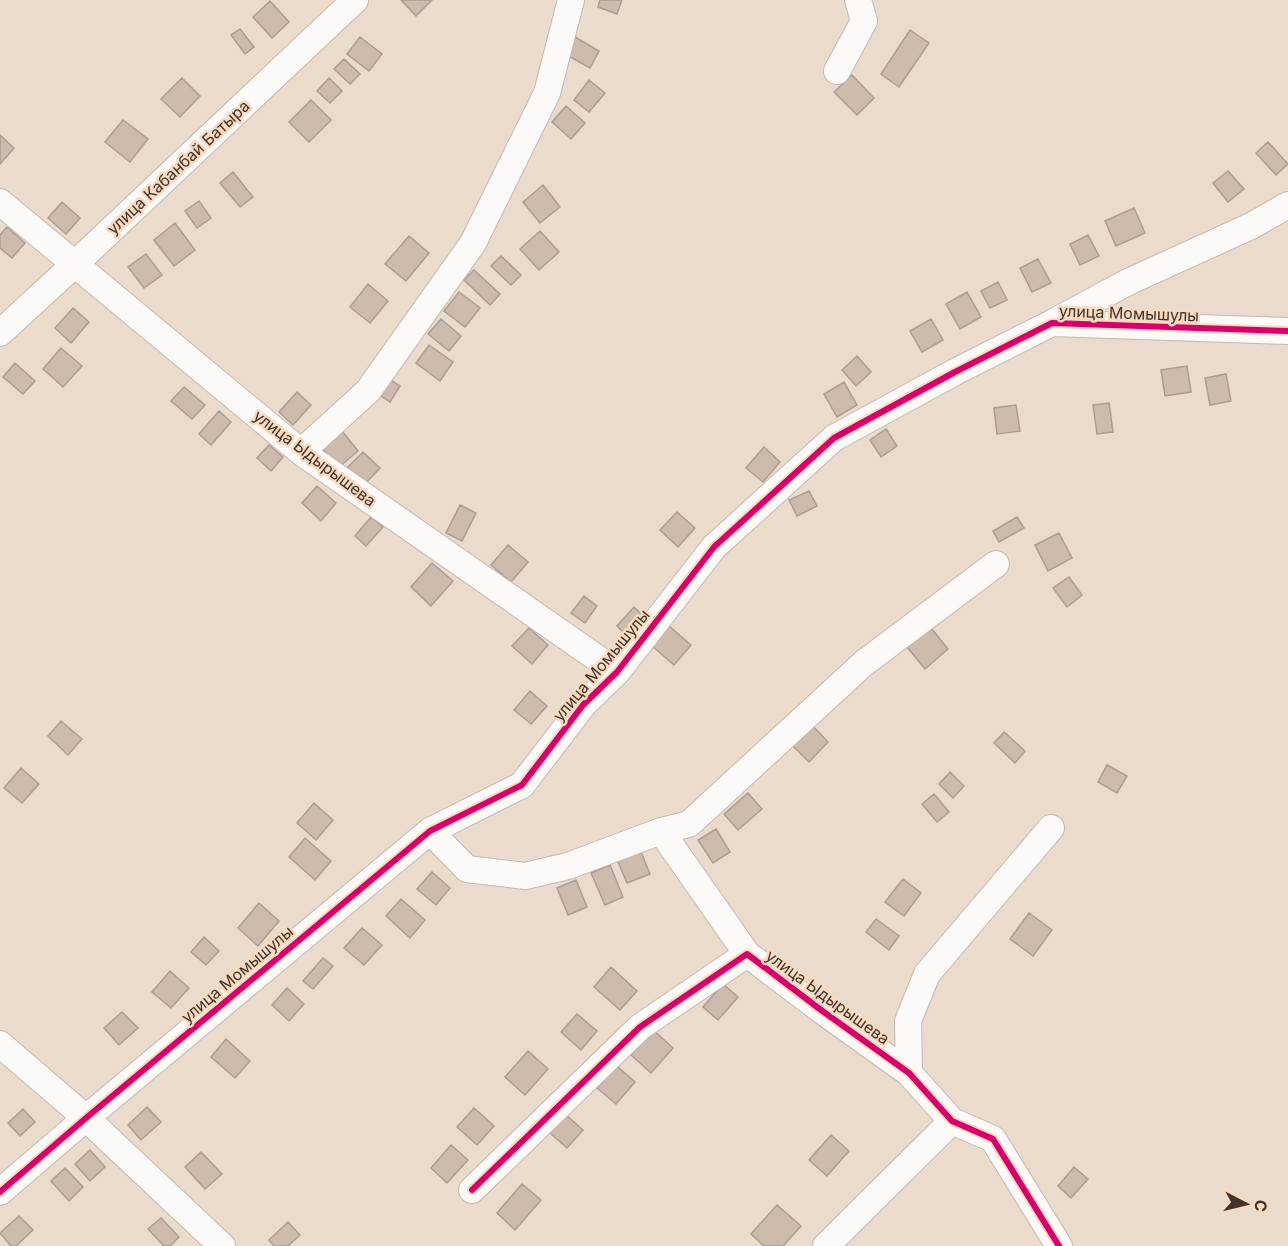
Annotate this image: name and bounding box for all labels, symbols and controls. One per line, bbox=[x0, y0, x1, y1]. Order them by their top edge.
street label: улица Кабанбай Батыра bbox=[103, 96, 253, 238]
street label: улица Момышулы bbox=[1059, 301, 1199, 325]
street label: улица Ыдырышева bbox=[250, 405, 380, 511]
street label: улица Момышулы bbox=[548, 605, 654, 725]
street label: улица Момышулы bbox=[177, 921, 297, 1027]
street label: улица Ыдырышева bbox=[762, 945, 894, 1049]
north arrow bbox=[1216, 1174, 1276, 1234]
text: С bbox=[1250, 1199, 1272, 1213]

